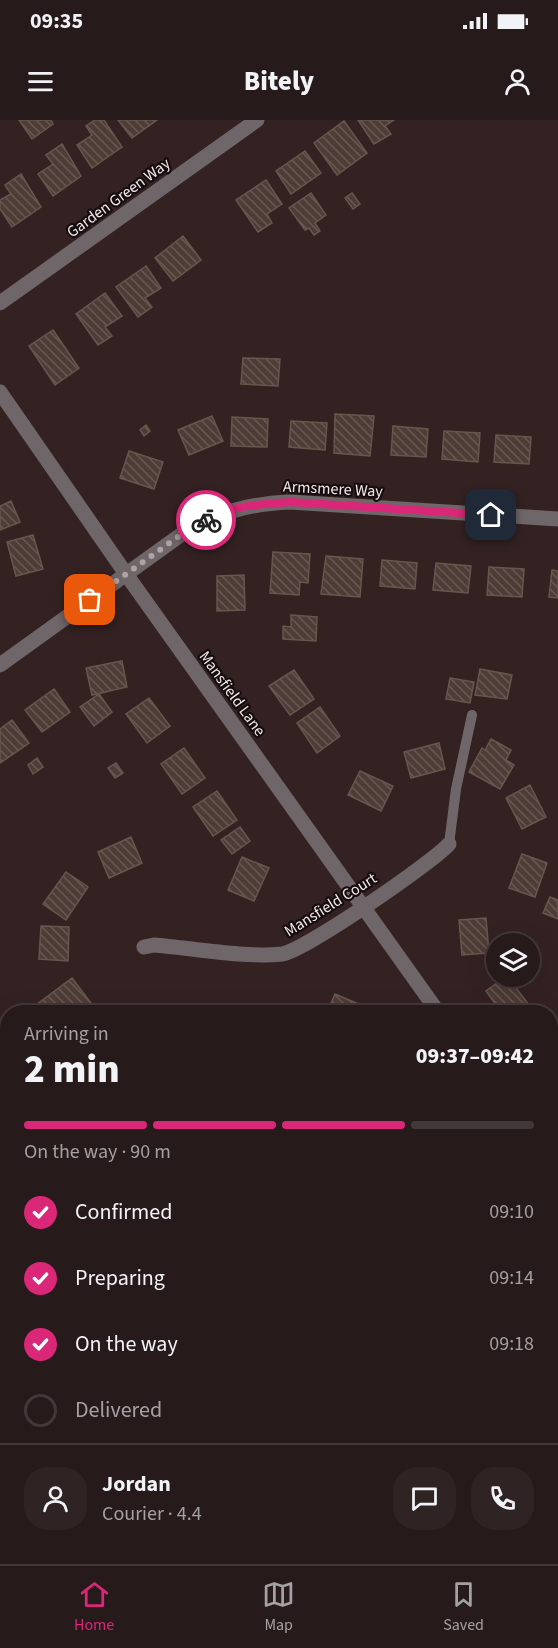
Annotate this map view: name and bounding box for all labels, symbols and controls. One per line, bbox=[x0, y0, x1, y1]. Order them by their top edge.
text: 09:35 bbox=[30, 5, 83, 37]
text: Bitely bbox=[244, 62, 314, 101]
icon: menu bbox=[24, 65, 57, 98]
icon: person bbox=[501, 65, 534, 98]
street label: Garden Green Way bbox=[62, 152, 175, 243]
street label: Armsmere Way bbox=[283, 475, 384, 503]
pin bbox=[465, 489, 516, 540]
courier bbox=[176, 490, 236, 550]
icon: home bbox=[474, 498, 507, 531]
icon: bike bbox=[190, 504, 223, 537]
pin bbox=[64, 574, 115, 625]
icon: bag bbox=[73, 583, 106, 616]
street label: Mansfield Lane bbox=[194, 647, 271, 741]
street label: Mansfield Court bbox=[280, 867, 382, 942]
map controls bbox=[486, 933, 540, 987]
button: layers bbox=[486, 933, 540, 987]
text: Arriving in bbox=[24, 1020, 109, 1048]
text: 09:37–09:42 bbox=[416, 1040, 534, 1072]
text: 2 min bbox=[24, 1042, 120, 1098]
text: On the way · 90 m bbox=[24, 1138, 171, 1166]
icon: check bbox=[24, 1196, 57, 1229]
text: Confirmed bbox=[75, 1196, 172, 1228]
text: 09:10 bbox=[489, 1198, 534, 1226]
icon: check bbox=[24, 1262, 57, 1295]
text: Preparing bbox=[75, 1262, 165, 1294]
text: 09:14 bbox=[489, 1264, 534, 1292]
icon: check bbox=[24, 1328, 57, 1361]
text: On the way bbox=[75, 1328, 178, 1360]
text: 09:18 bbox=[489, 1330, 534, 1358]
text: Delivered bbox=[75, 1394, 162, 1426]
button: person bbox=[24, 1467, 87, 1530]
button: chat bbox=[393, 1467, 456, 1530]
button: phone bbox=[471, 1467, 534, 1530]
text: Jordan bbox=[102, 1468, 171, 1500]
text: Courier · 4.4 bbox=[102, 1500, 202, 1528]
tab: Home bbox=[74, 1578, 114, 1636]
tab: Map bbox=[262, 1578, 295, 1636]
tab: Saved bbox=[443, 1578, 484, 1636]

